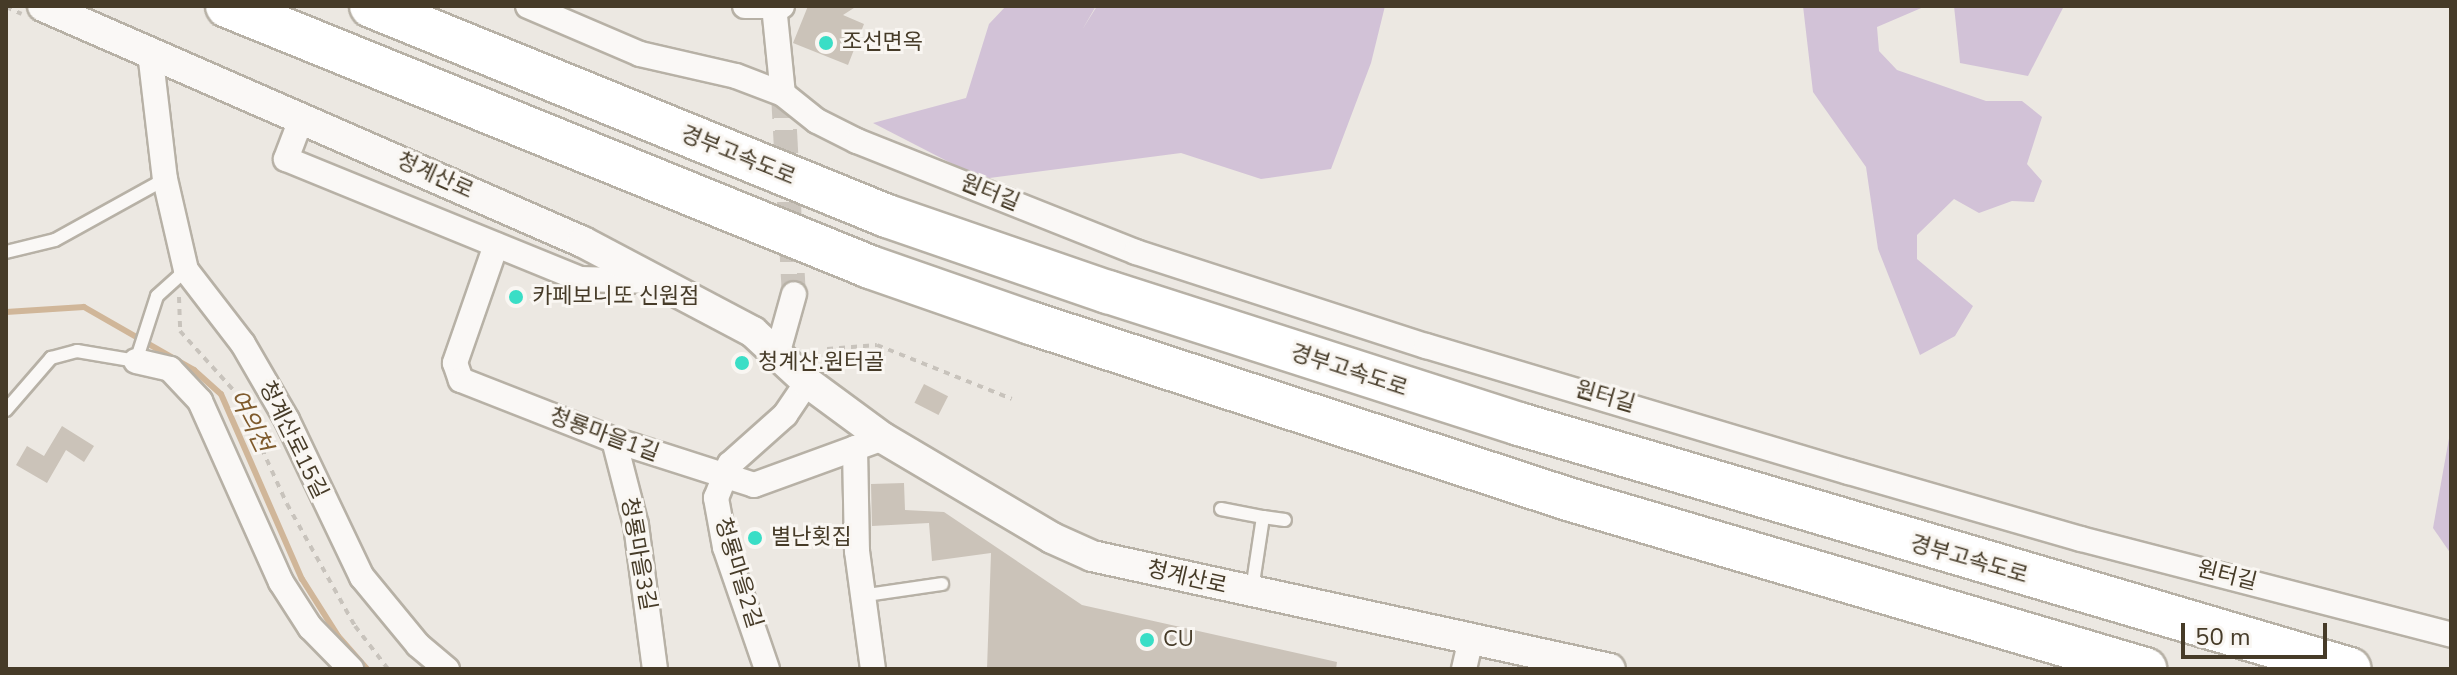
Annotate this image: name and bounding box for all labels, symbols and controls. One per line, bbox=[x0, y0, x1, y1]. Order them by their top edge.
place label: 조선면옥 bbox=[842, 30, 923, 56]
marker: 조선면옥 bbox=[817, 34, 835, 52]
street label: 경부고속도로 bbox=[677, 121, 799, 191]
street label: 청계산로 bbox=[393, 147, 477, 205]
street label: 원터길 bbox=[957, 169, 1023, 217]
place label: 카페보니또 신원점 bbox=[532, 284, 700, 310]
marker: 카페보니또 신원점 bbox=[507, 288, 525, 306]
street label: 경부고속도로 bbox=[1287, 340, 1411, 402]
place label: 청계산.원터골 bbox=[758, 350, 884, 376]
marker: 청계산.원터골 bbox=[733, 354, 751, 372]
street label: 원터길 bbox=[1572, 376, 1638, 418]
street label: 청계산로15길 bbox=[253, 377, 333, 503]
water label: 여의천 bbox=[223, 385, 277, 457]
street label: 청룡마을1길 bbox=[546, 403, 662, 467]
street label: 청룡마을3길 bbox=[615, 495, 661, 613]
street label: 청룡마을2길 bbox=[709, 514, 767, 632]
place label: 별난횟집 bbox=[771, 525, 852, 551]
marker: 별난횟집 bbox=[746, 529, 764, 547]
street label: 경부고속도로 bbox=[1907, 531, 2031, 589]
street label: 청계산로 bbox=[1145, 556, 1229, 600]
street label: 원터길 bbox=[2194, 556, 2260, 596]
scale bar bbox=[2185, 607, 2331, 657]
text: 50 m bbox=[2195, 621, 2251, 653]
place label: CU bbox=[1163, 627, 1194, 653]
marker: CU bbox=[1138, 631, 1156, 649]

